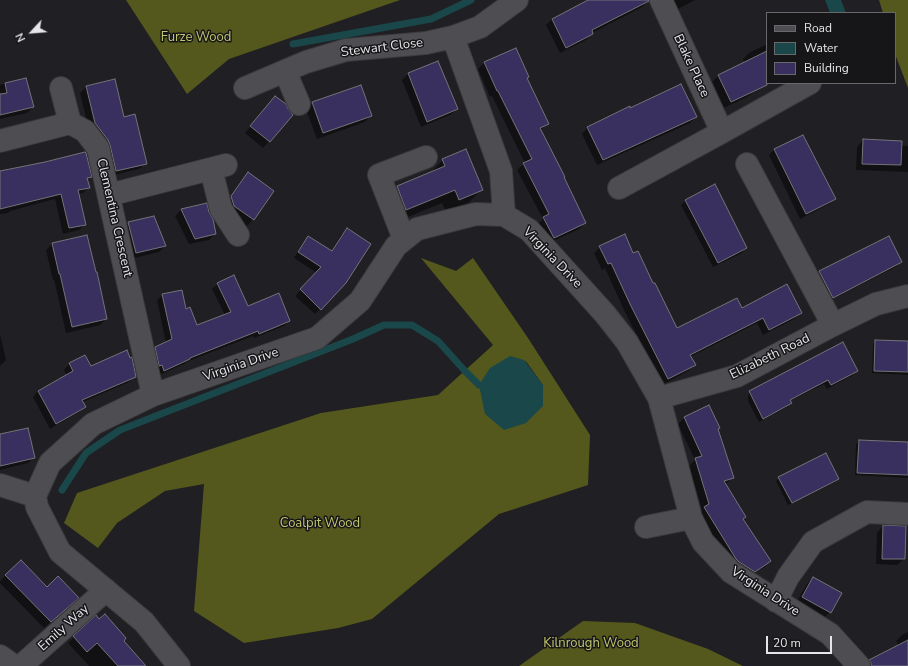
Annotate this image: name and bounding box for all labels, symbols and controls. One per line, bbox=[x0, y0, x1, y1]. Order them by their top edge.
north arrow bbox=[12, 12, 52, 52]
legend bbox=[766, 12, 896, 84]
text: Road bbox=[804, 20, 832, 36]
text: N bbox=[12, 30, 29, 44]
park label: Furze Wood bbox=[161, 30, 231, 46]
street label: Blake Place bbox=[670, 32, 712, 100]
street label: Stewart Close bbox=[340, 35, 424, 61]
text: Water bbox=[804, 40, 838, 56]
text: Building bbox=[804, 60, 849, 76]
street label: Clementina Crescent bbox=[93, 157, 135, 279]
street label: Virginia Drive bbox=[519, 224, 585, 292]
street label: Elizabeth Road bbox=[727, 331, 813, 383]
street label: Virginia Drive bbox=[201, 345, 281, 385]
park label: Coalpit Wood bbox=[280, 516, 360, 532]
street label: Virginia Drive bbox=[728, 564, 802, 620]
street label: Emily Way bbox=[36, 601, 92, 655]
scale bar bbox=[768, 628, 834, 654]
text: 20 m bbox=[773, 635, 801, 651]
park label: Kilnrough Wood bbox=[543, 636, 639, 652]

